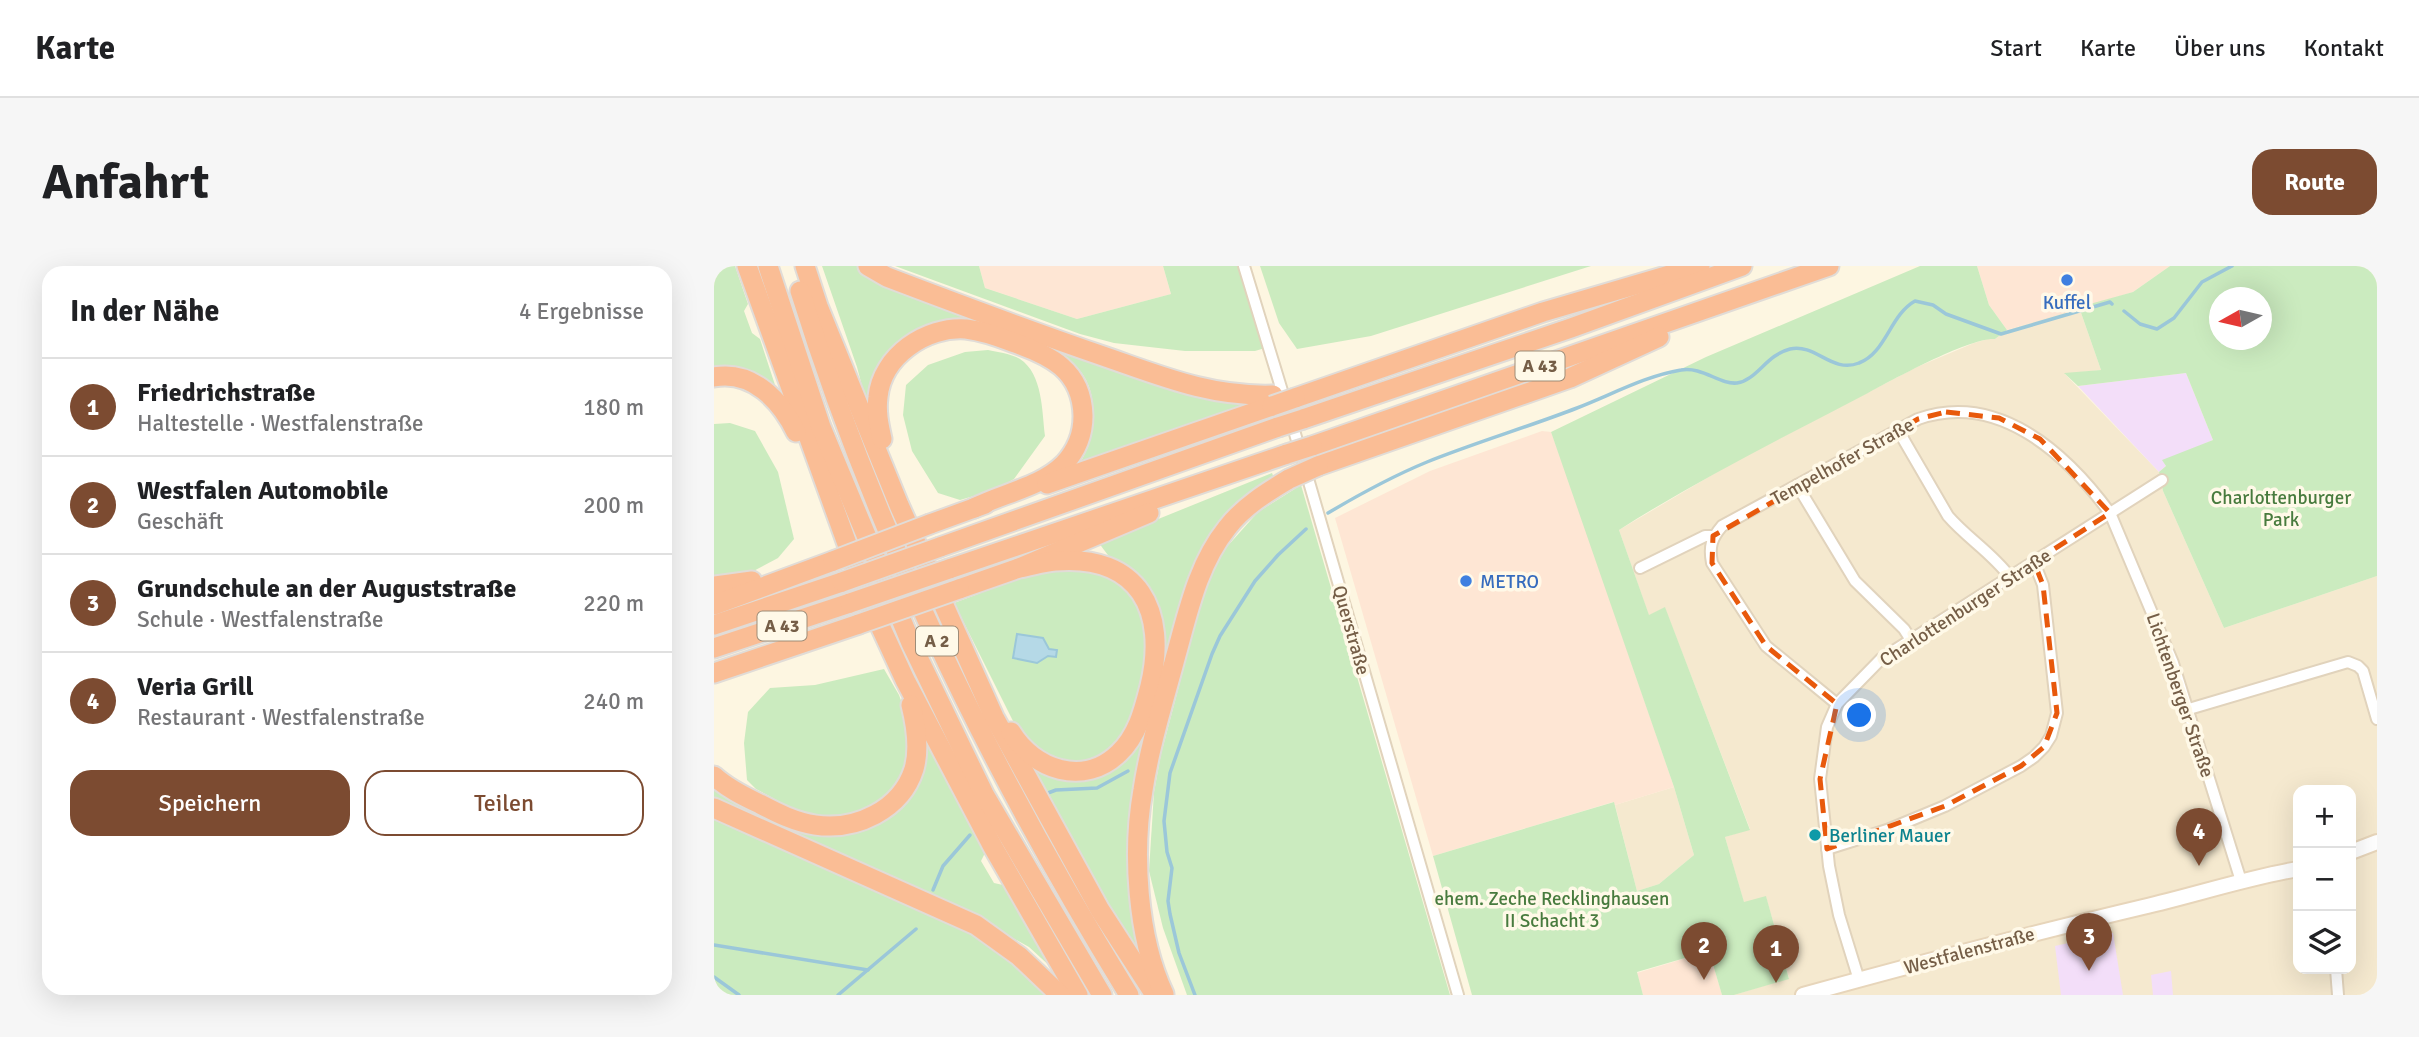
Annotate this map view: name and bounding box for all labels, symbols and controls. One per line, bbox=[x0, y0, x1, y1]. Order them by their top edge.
text: Karte bbox=[35, 28, 115, 69]
text: Start bbox=[1990, 33, 2042, 63]
text: Karte bbox=[2080, 33, 2136, 63]
text: Über uns bbox=[2174, 33, 2266, 63]
text: Kontakt bbox=[2304, 33, 2384, 63]
button: Route bbox=[2252, 149, 2377, 215]
text: Anfahrt bbox=[42, 152, 209, 212]
marker: Kuffel bbox=[2059, 272, 2075, 288]
north arrow bbox=[2209, 287, 2272, 350]
place label: Kuffel bbox=[2043, 291, 2091, 315]
text: In der Nähe bbox=[70, 293, 219, 330]
text: 4 Ergebnisse bbox=[519, 297, 644, 326]
road number: A 43 bbox=[1516, 352, 1564, 380]
text: Friedrichstraße bbox=[137, 377, 315, 409]
text: 1 bbox=[87, 393, 99, 422]
text: 180 m bbox=[583, 393, 644, 422]
text: Haltestelle · Westfalenstraße bbox=[137, 409, 424, 438]
street label: Tempelhofer Straße bbox=[1767, 413, 1918, 511]
text: Westfalen Automobile bbox=[137, 475, 389, 507]
park label: Charlottenburger Park bbox=[2211, 486, 2351, 532]
text: 2 bbox=[87, 491, 99, 520]
text: 200 m bbox=[583, 491, 644, 520]
text: Geschäft bbox=[137, 507, 223, 536]
street label: Charlottenburger Straße bbox=[1875, 543, 2056, 672]
place label: METRO bbox=[1480, 570, 1539, 594]
text: Grundschule an der Auguststraße bbox=[137, 573, 516, 605]
marker: METRO bbox=[1458, 573, 1474, 589]
street label: Querstraße bbox=[1327, 583, 1375, 678]
text: 3 bbox=[87, 589, 99, 618]
text: 220 m bbox=[583, 589, 644, 618]
text: Schule · Westfalenstraße bbox=[137, 605, 384, 634]
street label: Lichtenberger Straße bbox=[2141, 610, 2219, 781]
road number: A 43 bbox=[757, 612, 806, 640]
road number: A 2 bbox=[916, 626, 958, 656]
text: Veria Grill bbox=[137, 671, 254, 703]
text: 4 bbox=[87, 687, 99, 716]
text: 240 m bbox=[583, 687, 644, 716]
your location bbox=[1842, 698, 1876, 732]
text: Restaurant · Westfalenstraße bbox=[137, 703, 425, 732]
button: Speichern bbox=[70, 770, 350, 836]
button: Teilen bbox=[364, 770, 644, 836]
map controls bbox=[2293, 785, 2356, 974]
button: + bbox=[2293, 785, 2356, 848]
pin: 4 bbox=[2176, 808, 2222, 866]
place label: Berliner Mauer bbox=[1829, 824, 1951, 848]
marker: Berliner Mauer bbox=[1807, 827, 1823, 843]
button: − bbox=[2293, 848, 2356, 911]
park label: ehem. Zeche Recklinghausen II Schacht 3 bbox=[1435, 887, 1669, 933]
button: layers bbox=[2293, 911, 2356, 974]
pin: 3 bbox=[2066, 913, 2112, 971]
pin: 2 bbox=[1681, 922, 1727, 980]
street label: Westfalenstraße bbox=[1901, 922, 2037, 980]
pin: 1 bbox=[1753, 925, 1799, 983]

